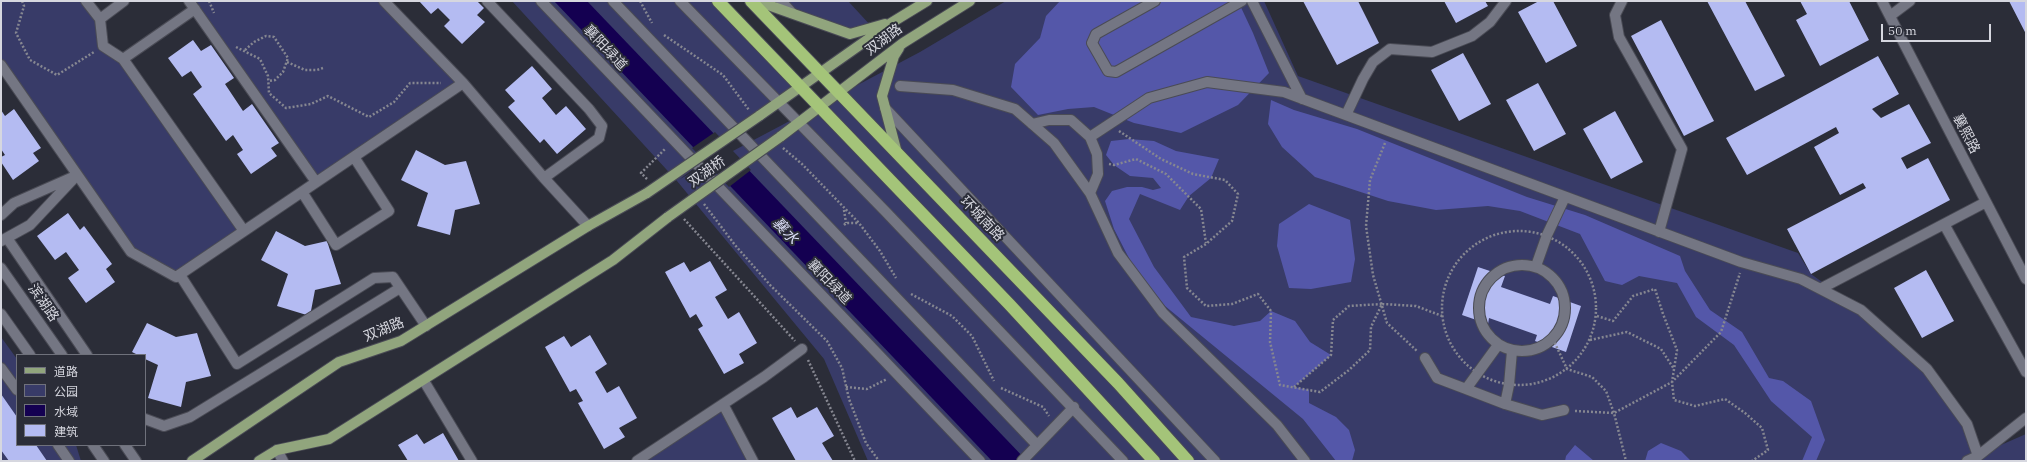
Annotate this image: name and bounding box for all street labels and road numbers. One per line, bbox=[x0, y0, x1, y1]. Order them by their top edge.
street label: 双湖路 bbox=[862, 21, 906, 59]
street label: 襄阳绿道 bbox=[580, 22, 630, 74]
street label: 襄熙路 bbox=[1949, 111, 1983, 157]
street label: 双湖桥 bbox=[685, 153, 729, 191]
street label: 环城南路 bbox=[957, 193, 1007, 245]
street label: 襄阳绿道 bbox=[804, 256, 854, 308]
street label: 滨湖路 bbox=[24, 281, 62, 325]
street label: 双湖路 bbox=[361, 314, 407, 346]

